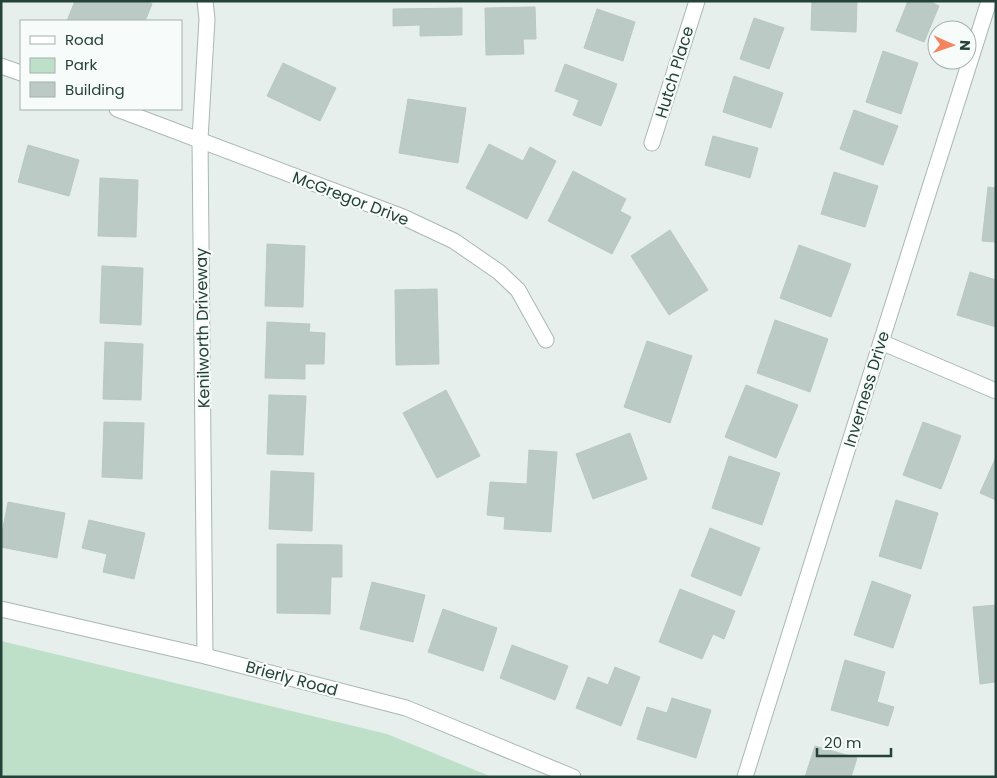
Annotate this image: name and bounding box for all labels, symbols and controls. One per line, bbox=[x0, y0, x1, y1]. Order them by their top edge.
legend bbox=[20, 20, 182, 110]
north arrow bbox=[927, 20, 977, 70]
street label: Hutch Place bbox=[650, 23, 699, 121]
text: Road bbox=[65, 29, 104, 50]
text: N bbox=[955, 40, 975, 51]
text: Park bbox=[65, 54, 97, 75]
text: Building bbox=[65, 79, 125, 100]
street label: McGregor Drive bbox=[289, 166, 413, 231]
street label: Kenilworth Driveway bbox=[190, 248, 215, 408]
street label: Inverness Drive bbox=[838, 328, 895, 450]
street label: Brierly Road bbox=[243, 655, 340, 702]
scale bar bbox=[817, 726, 891, 758]
text: 20 m bbox=[824, 732, 862, 753]

